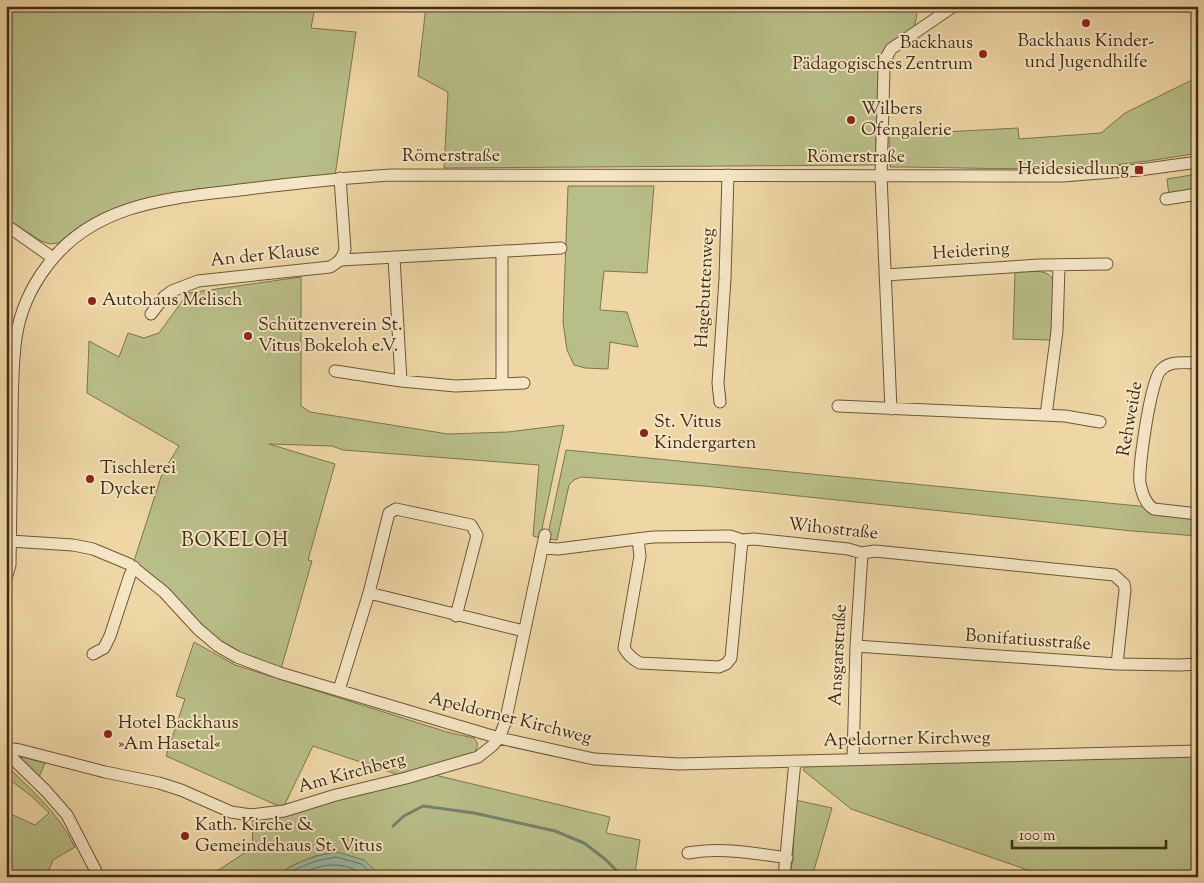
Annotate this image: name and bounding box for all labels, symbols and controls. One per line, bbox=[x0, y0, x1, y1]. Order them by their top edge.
marker: Backhaus Kinder- und Jugendhilfe bbox=[1080, 17, 1092, 29]
place label: Backhaus Kinder- und Jugendhilfe bbox=[1018, 29, 1154, 76]
place label: Backhaus Pädagogisches Zentrum bbox=[792, 31, 973, 78]
marker: Backhaus Pädagogisches Zentrum bbox=[977, 48, 989, 60]
place label: Wilbers Ofengalerie bbox=[861, 97, 952, 144]
marker: Wilbers Ofengalerie bbox=[845, 114, 857, 126]
street label: Römerstraße bbox=[402, 144, 500, 170]
street label: Römerstraße bbox=[807, 145, 905, 171]
place label: Heidesiedlung bbox=[1018, 157, 1129, 183]
marker: Heidesiedlung bbox=[1133, 164, 1145, 176]
street label: Hagebuttenweg bbox=[690, 227, 722, 349]
street label: Heidering bbox=[932, 236, 1011, 268]
street label: An der Klause bbox=[209, 237, 321, 275]
place label: Autohaus Melisch bbox=[102, 288, 243, 314]
marker: Autohaus Melisch bbox=[86, 295, 98, 307]
place label: Schützenverein St. Vitus Bokeloh e.V. bbox=[258, 313, 402, 360]
marker: Schützenverein St. Vitus Bokeloh e.V. bbox=[242, 330, 254, 342]
street label: Rehweide bbox=[1112, 379, 1150, 459]
place label: St. Vitus Kindergarten bbox=[654, 410, 757, 457]
marker: St. Vitus Kindergarten bbox=[638, 427, 650, 439]
place label: Tischlerei Dycker bbox=[100, 456, 176, 503]
marker: Tischlerei Dycker bbox=[84, 473, 96, 485]
street label: Wihostraße bbox=[787, 512, 879, 548]
district label: BOKELOH bbox=[181, 527, 289, 556]
street label: Ansgarstraße bbox=[823, 603, 855, 707]
street label: Bonifatiusstraße bbox=[964, 624, 1092, 658]
street label: Apeldorner Kirchweg bbox=[426, 686, 594, 752]
place label: Hotel Backhaus »Am Hasetal« bbox=[118, 711, 239, 758]
street label: Apeldorner Kirchweg bbox=[823, 726, 991, 754]
marker: Hotel Backhaus »Am Hasetal« bbox=[102, 728, 114, 740]
street label: Am Kirchberg bbox=[295, 747, 409, 801]
place label: Kath. Kirche & Gemeindehaus St. Vitus bbox=[195, 813, 382, 860]
scale bar bbox=[1012, 818, 1165, 850]
text: 100 m bbox=[1019, 826, 1056, 847]
marker: Kath. Kirche & Gemeindehaus St. Vitus bbox=[179, 830, 191, 842]

